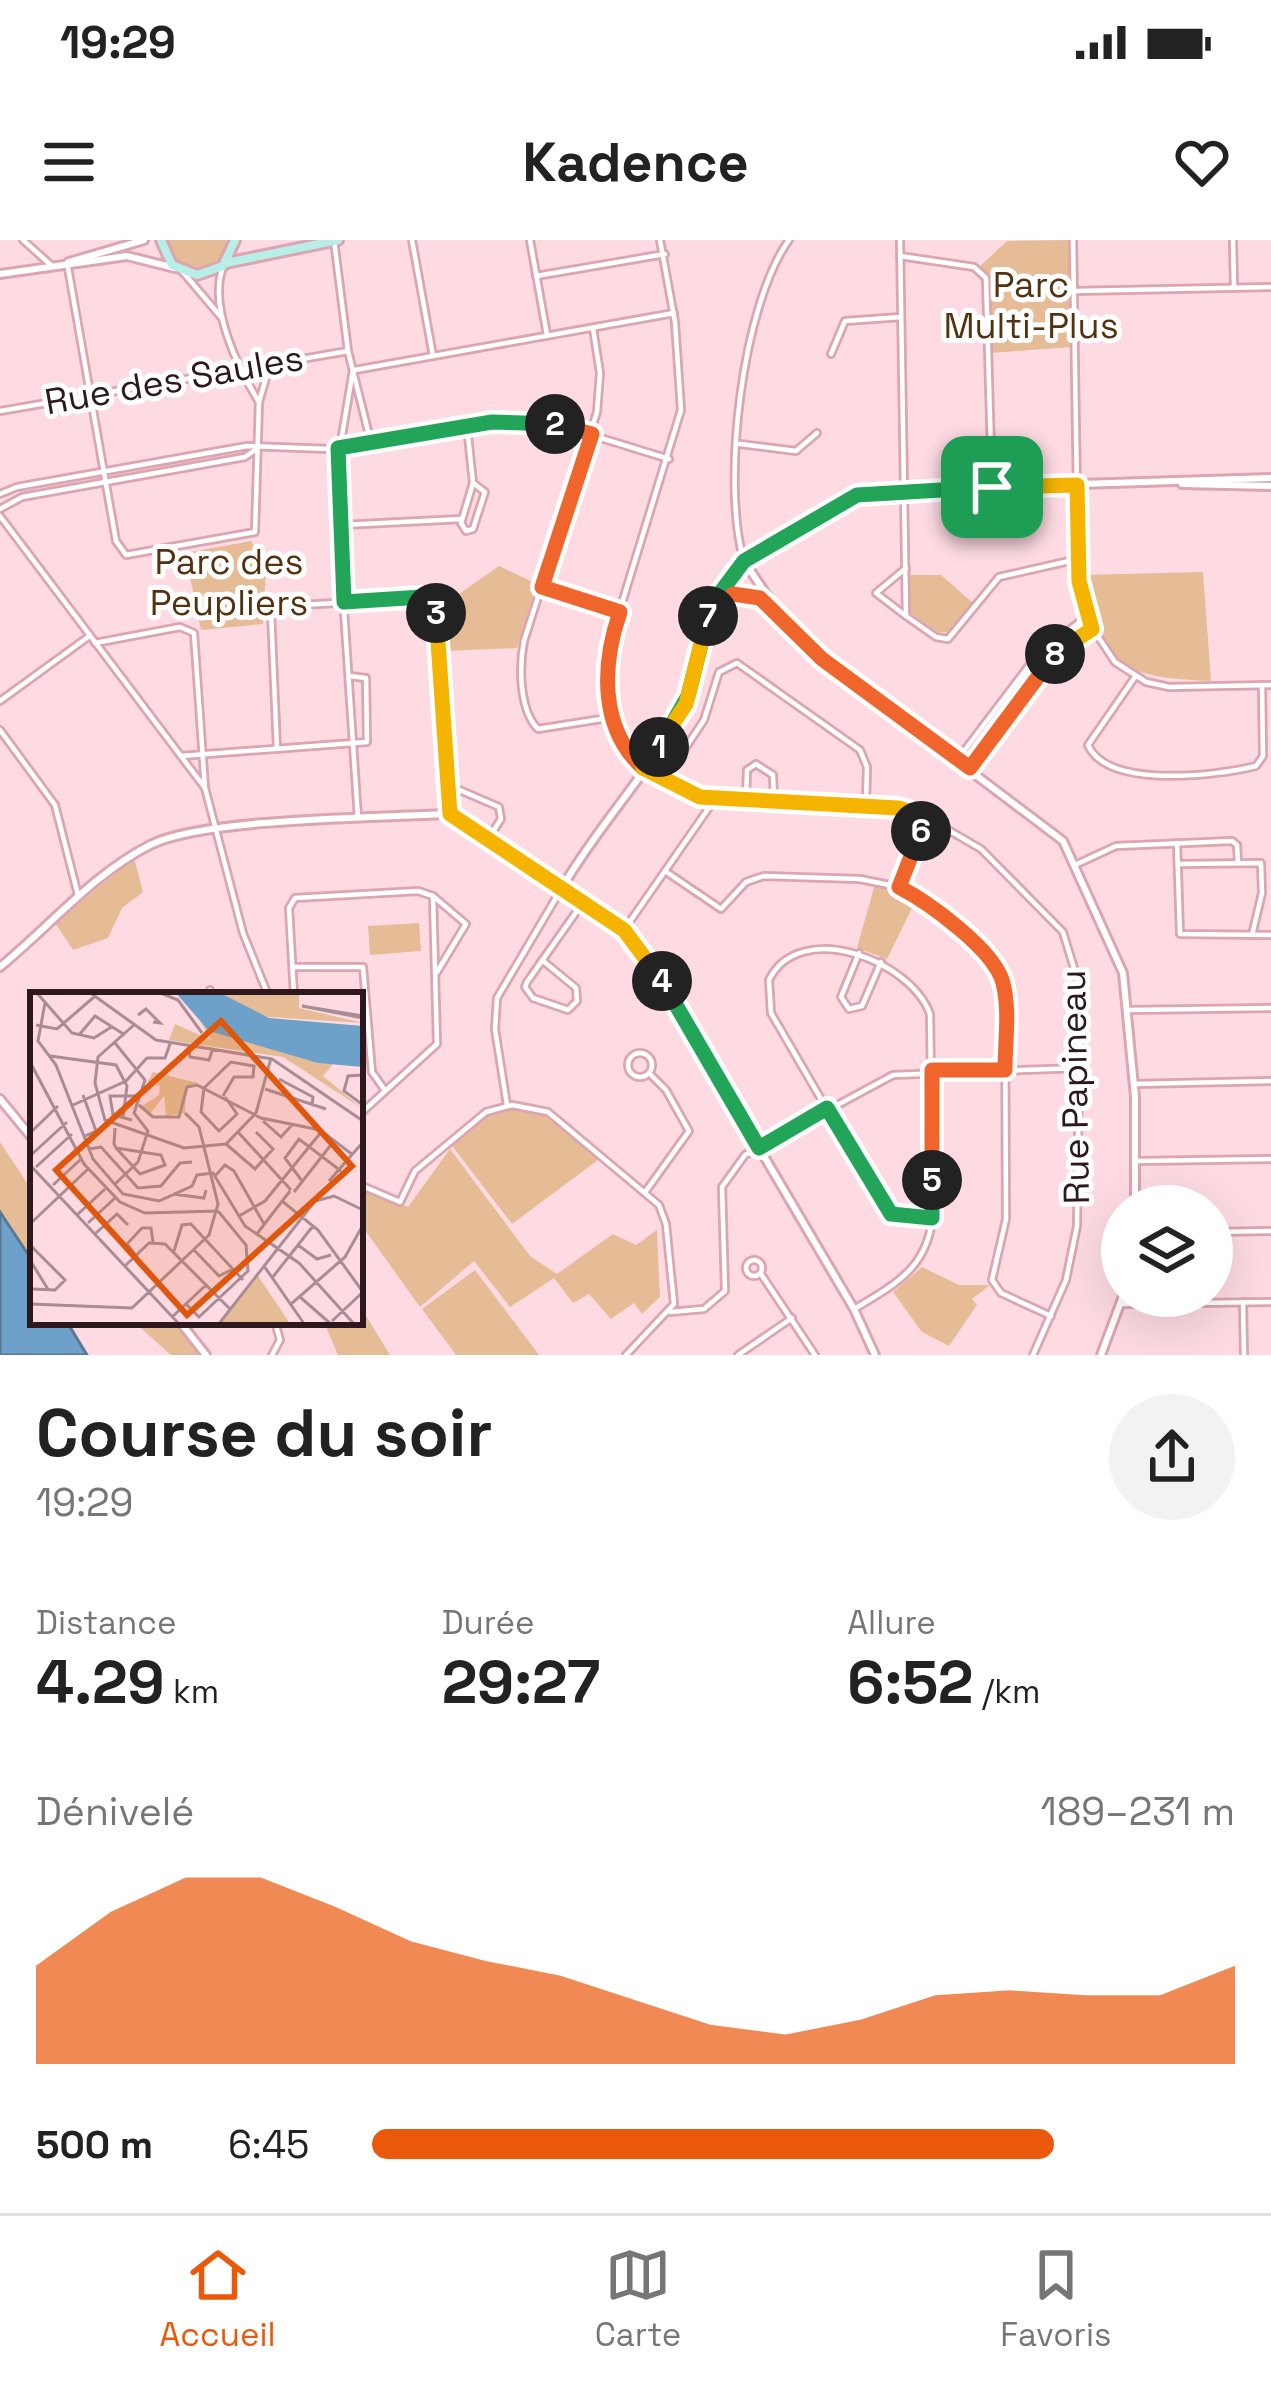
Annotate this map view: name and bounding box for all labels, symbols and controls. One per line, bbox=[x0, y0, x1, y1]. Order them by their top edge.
text: 19:29 bbox=[60, 14, 176, 71]
text: Kadence bbox=[522, 128, 749, 197]
icon: menu bbox=[36, 129, 102, 195]
icon: heart bbox=[1169, 129, 1235, 195]
park label: Parc Multi-Plus bbox=[943, 262, 1119, 349]
street label: Rue des Saules bbox=[41, 335, 307, 425]
pin: 2 bbox=[525, 394, 585, 454]
text: 2 bbox=[545, 403, 565, 445]
pin bbox=[941, 436, 1043, 538]
icon: arrive bbox=[959, 454, 1025, 520]
park label: Parc des Peupliers bbox=[150, 539, 308, 626]
pin: 3 bbox=[406, 583, 466, 643]
pin: 7 bbox=[678, 586, 738, 646]
text: 3 bbox=[426, 592, 446, 634]
text: 7 bbox=[699, 595, 717, 637]
pin: 8 bbox=[1025, 624, 1085, 684]
text: 8 bbox=[1045, 633, 1065, 675]
pin: 1 bbox=[629, 717, 689, 777]
text: 1 bbox=[652, 726, 666, 768]
pin: 6 bbox=[891, 801, 951, 861]
text: 6 bbox=[911, 810, 931, 852]
pin: 4 bbox=[632, 951, 692, 1011]
text: 4 bbox=[652, 960, 673, 1002]
street label: Rue Papineau bbox=[1050, 969, 1100, 1205]
inset map bbox=[30, 992, 363, 1325]
pin: 5 bbox=[902, 1150, 962, 1210]
text: 5 bbox=[922, 1159, 942, 1201]
map controls bbox=[1101, 1185, 1233, 1317]
button: layers bbox=[1101, 1185, 1233, 1317]
text: Course du soir bbox=[36, 1391, 493, 1475]
button: share bbox=[1109, 1394, 1235, 1520]
text: 19:29 bbox=[36, 1478, 133, 1527]
text: Distance bbox=[36, 1602, 177, 1644]
text: Durée bbox=[442, 1602, 535, 1644]
text: Allure bbox=[847, 1602, 936, 1644]
text: 4.29 bbox=[36, 1644, 165, 1721]
text: 29:27 bbox=[442, 1644, 600, 1721]
text: 6:52 bbox=[847, 1644, 973, 1721]
text: km bbox=[165, 1671, 219, 1713]
text: /km bbox=[973, 1671, 1040, 1713]
text: Dénivelé bbox=[36, 1787, 194, 1836]
text: 189–231 m bbox=[1041, 1787, 1235, 1836]
text: 500 m bbox=[36, 2120, 153, 2169]
text: 6:45 bbox=[228, 2120, 309, 2169]
tab: Accueil bbox=[159, 2242, 276, 2356]
tab: Carte bbox=[595, 2242, 681, 2356]
tab: Favoris bbox=[1000, 2242, 1111, 2356]

